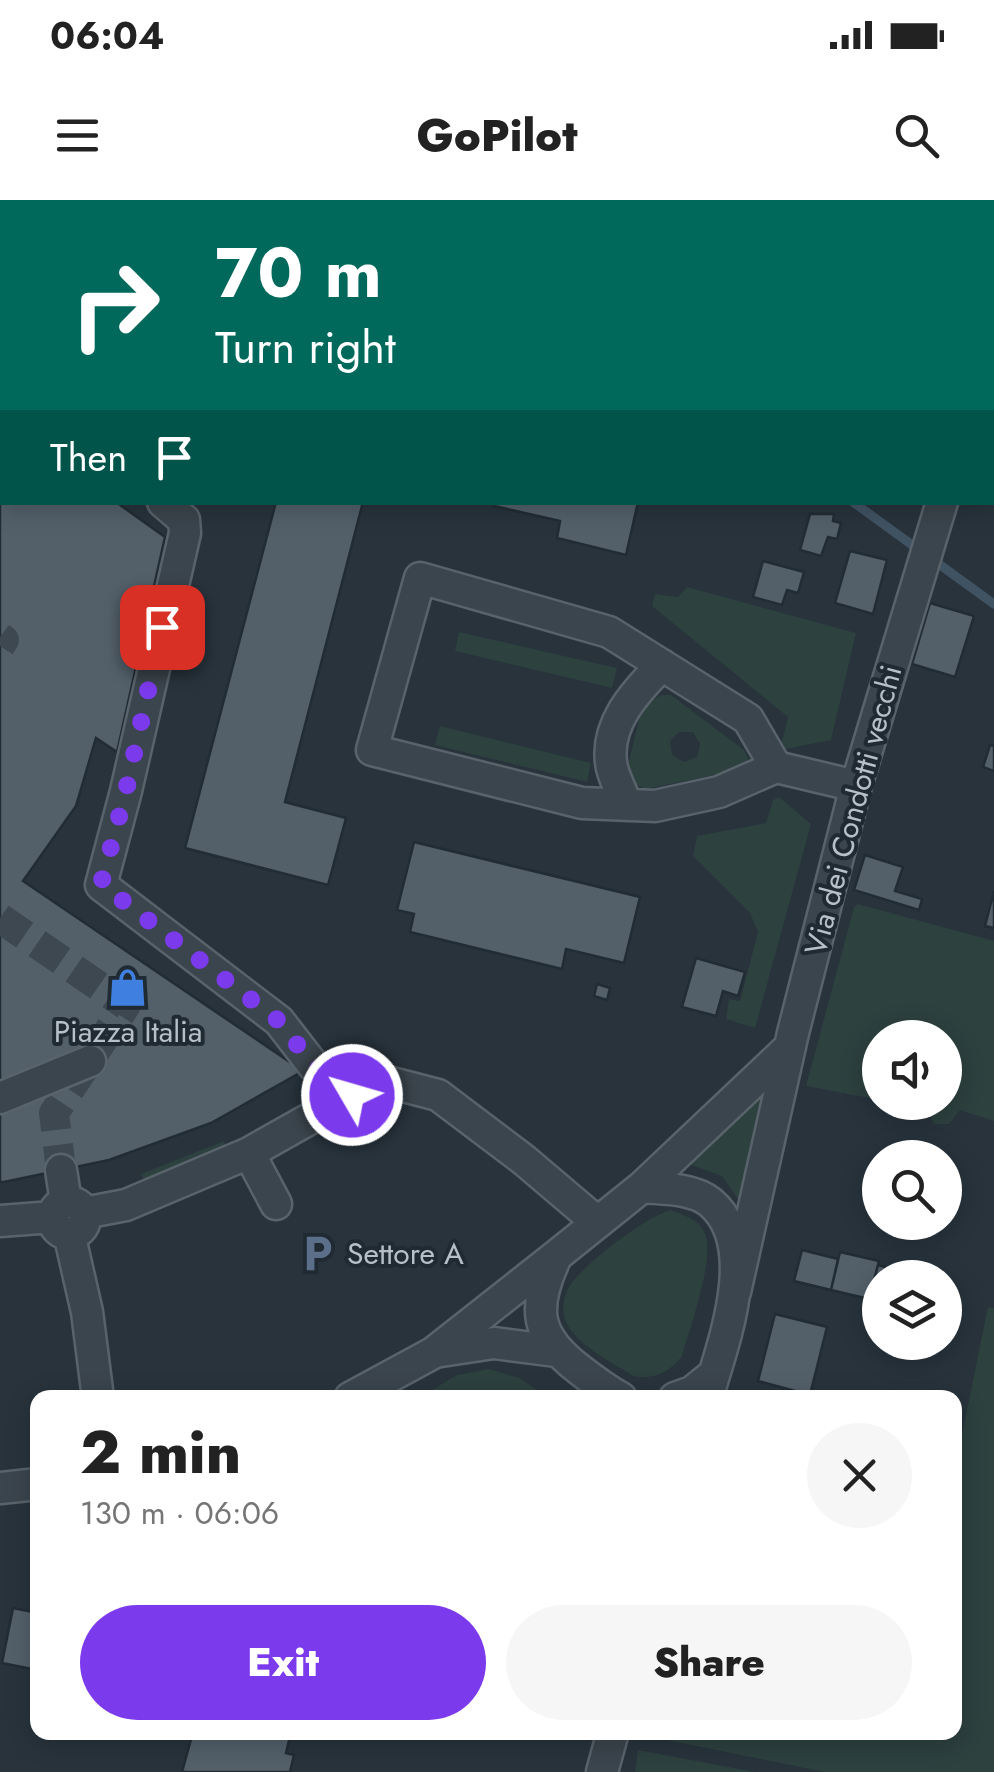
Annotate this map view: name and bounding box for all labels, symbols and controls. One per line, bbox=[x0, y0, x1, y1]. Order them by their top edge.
text: 06:04 bbox=[50, 8, 165, 63]
text: GoPilot bbox=[416, 103, 578, 168]
icon: menu bbox=[50, 108, 105, 163]
icon: search bbox=[889, 108, 944, 163]
text: 70 m bbox=[215, 222, 382, 323]
icon: right bbox=[50, 240, 180, 370]
text: Turn right bbox=[215, 315, 396, 380]
text: Then bbox=[50, 430, 127, 485]
icon: arrive bbox=[147, 430, 202, 485]
pin bbox=[120, 585, 205, 670]
icon: arrive bbox=[135, 600, 190, 655]
street label: Via dei Condotti vecchi bbox=[794, 660, 912, 960]
shop icon: Piazza Italia bbox=[107, 966, 149, 1008]
place label: Piazza Italia bbox=[54, 1010, 202, 1053]
map controls bbox=[862, 1020, 962, 1360]
button: sound bbox=[862, 1020, 962, 1120]
position arrow bbox=[300, 1043, 404, 1147]
button: search bbox=[862, 1140, 962, 1240]
parking icon: Settore A bbox=[296, 1232, 338, 1274]
place label: Settore A bbox=[347, 1232, 464, 1275]
button: layers bbox=[862, 1260, 962, 1360]
text: 2 min bbox=[80, 1409, 241, 1496]
button: close bbox=[807, 1423, 912, 1528]
text: 130 m · 06:06 bbox=[80, 1490, 279, 1536]
button: Exit bbox=[80, 1605, 486, 1720]
button: Share bbox=[506, 1605, 912, 1720]

